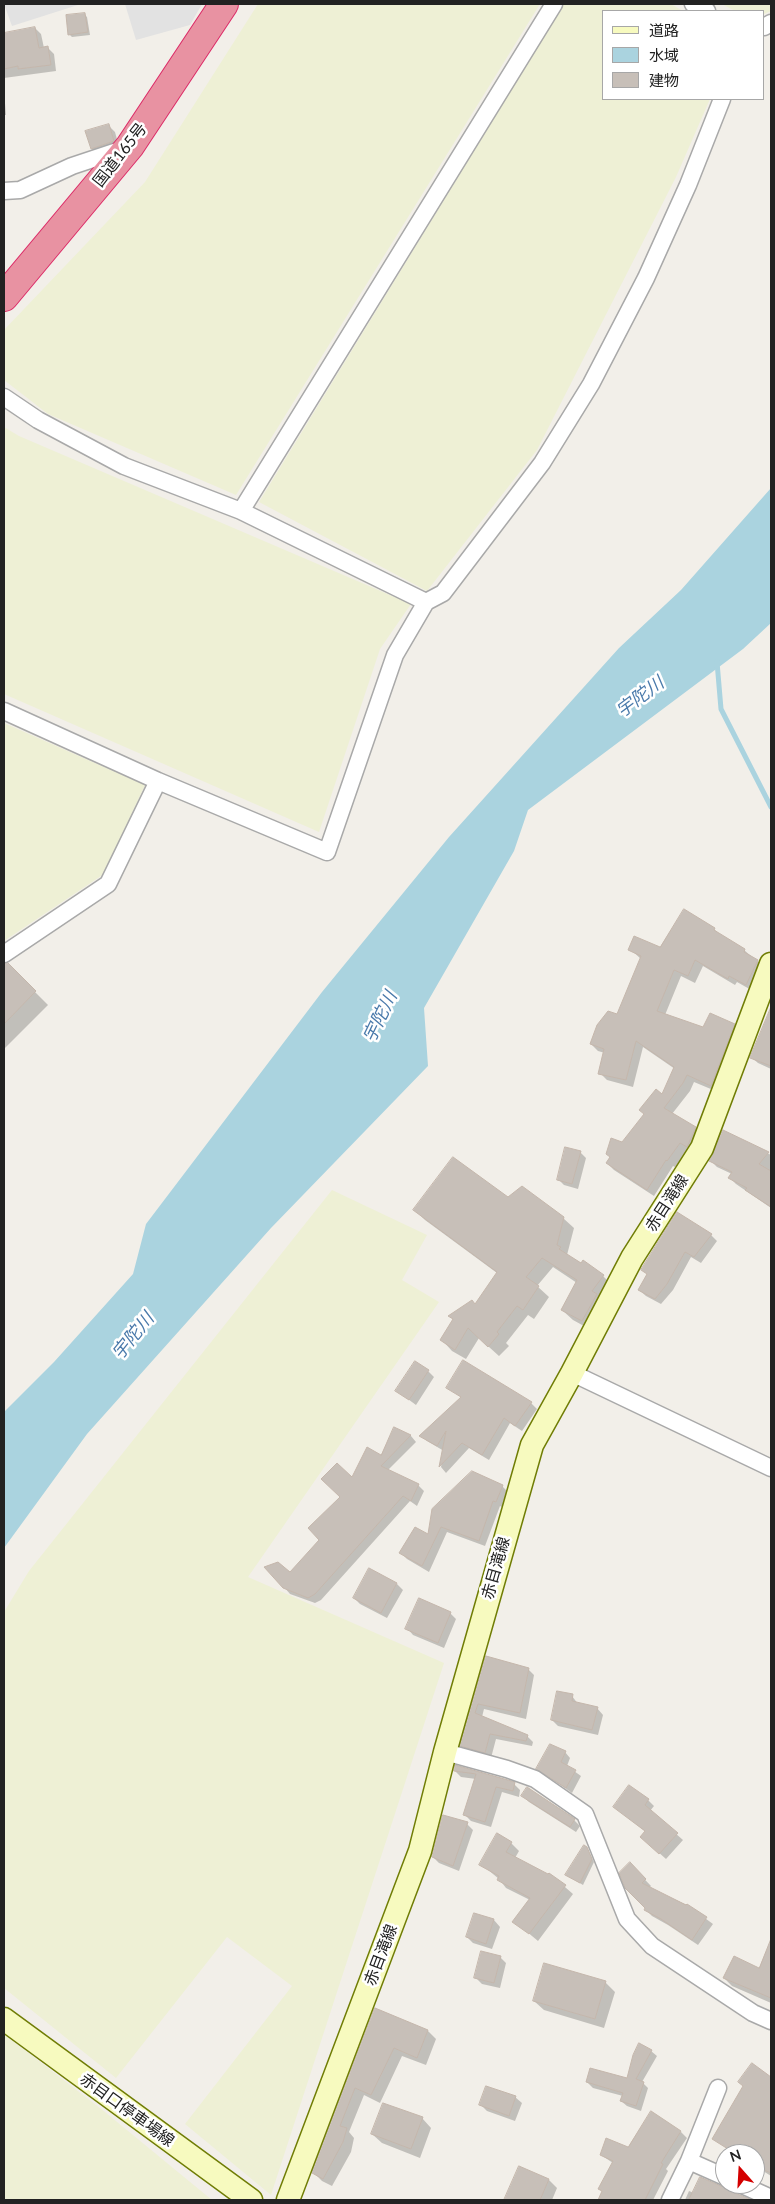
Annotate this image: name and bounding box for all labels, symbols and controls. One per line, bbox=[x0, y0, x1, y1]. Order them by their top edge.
legend bbox=[602, 10, 765, 100]
text: 道路 bbox=[649, 21, 679, 39]
text: 水域 bbox=[649, 46, 679, 64]
text: 建物 bbox=[649, 71, 679, 89]
street label: 国道165号 bbox=[89, 119, 151, 191]
water label: 宇陀川 bbox=[612, 672, 668, 722]
water label: 宇陀川 bbox=[358, 988, 402, 1046]
street label: 赤目滝線 bbox=[642, 1171, 692, 1235]
water label: 宇陀川 bbox=[108, 1308, 158, 1364]
street label: 赤目滝線 bbox=[478, 1535, 514, 1601]
street label: 赤目滝線 bbox=[361, 1922, 401, 1988]
street label: 赤目口停車場線 bbox=[76, 2069, 178, 2151]
north arrow bbox=[715, 2144, 765, 2194]
text: N bbox=[727, 2145, 743, 2165]

